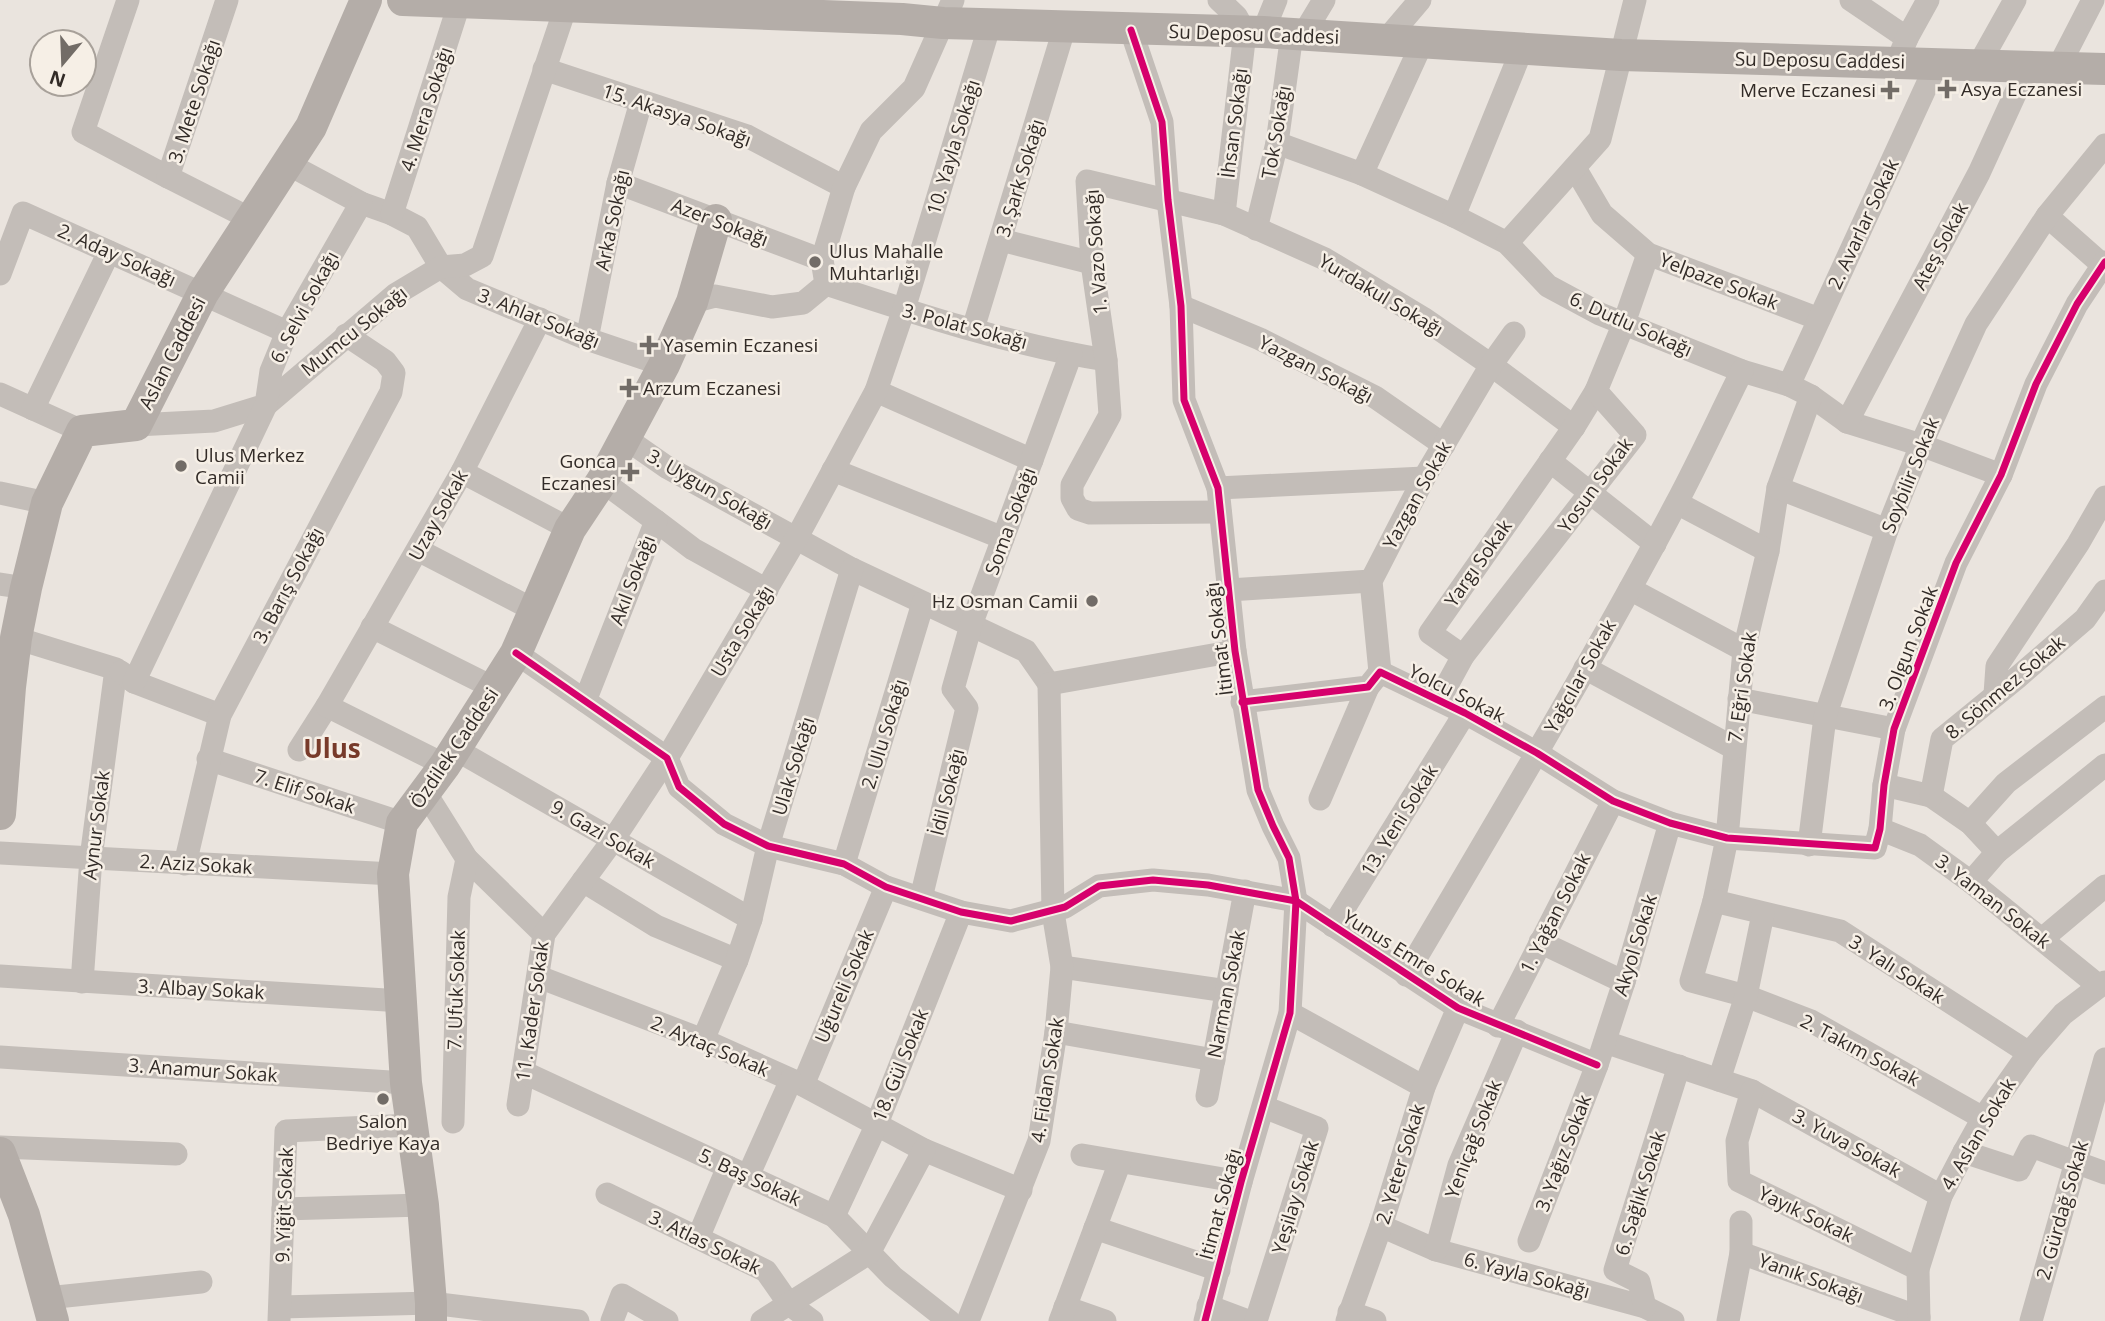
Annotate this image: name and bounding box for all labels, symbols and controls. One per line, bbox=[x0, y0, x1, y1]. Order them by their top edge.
street label: Su Deposu Caddesi bbox=[1168, 18, 1340, 50]
north arrow bbox=[28, 28, 98, 98]
street label: 3. Mete Sokağı bbox=[162, 36, 226, 166]
street label: 4. Mera Sokağı bbox=[394, 43, 458, 175]
street label: Su Deposu Caddesi bbox=[1735, 46, 1905, 74]
text: N bbox=[46, 64, 69, 94]
street label: İhsan Sokağı bbox=[1214, 66, 1254, 180]
street label: 10. Yayla Sokağı bbox=[920, 76, 986, 218]
place label: Asya Eczanesi bbox=[1961, 76, 2082, 102]
street label: 15. Akasya Sokağı bbox=[599, 77, 755, 153]
place label: Merve Eczanesi bbox=[1740, 77, 1876, 103]
marker: Asya Eczanesi bbox=[1939, 81, 1955, 97]
marker: Merve Eczanesi bbox=[1882, 82, 1898, 98]
street label: Tok Sokağı bbox=[1255, 83, 1297, 181]
street label: 3. Şark Sokağı bbox=[990, 116, 1050, 240]
street label: 2. Avarlar Sokak bbox=[1821, 155, 1905, 293]
street label: Arka Sokağı bbox=[589, 167, 635, 273]
street label: 1. Vazo Sokağı bbox=[1079, 189, 1113, 315]
street label: Azer Sokağı bbox=[668, 192, 772, 252]
street label: Ateş Sokak bbox=[1906, 198, 1974, 294]
street label: 2. Aday Sokağı bbox=[54, 217, 180, 293]
place label: Ulus Mahalle Muhtarlığı bbox=[829, 238, 943, 286]
street label: 6. Selvi Sokağı bbox=[264, 246, 344, 368]
street label: Yelpaze Sokak bbox=[1656, 246, 1782, 316]
street label: Yurdakul Sokağı bbox=[1314, 248, 1448, 342]
marker: Ulus Mahalle Muhtarlığı bbox=[807, 254, 823, 270]
street label: Mumcu Sokağı bbox=[295, 280, 413, 382]
street label: 3. Ahlat Sokağı bbox=[474, 282, 604, 354]
street label: 6. Dutlu Sokağı bbox=[1565, 285, 1697, 363]
street label: Aslan Caddesi bbox=[132, 292, 212, 414]
street label: 3. Polat Sokağı bbox=[900, 297, 1030, 355]
street label: Yazgan Sokağı bbox=[1254, 329, 1378, 409]
place label: Yasemin Eczanesi bbox=[663, 332, 818, 358]
marker: Yasemin Eczanesi bbox=[641, 337, 657, 353]
place label: Arzum Eczanesi bbox=[643, 375, 781, 401]
marker: Arzum Eczanesi bbox=[621, 380, 637, 396]
street label: Soybilir Sokak bbox=[1875, 413, 1945, 537]
street label: Yosun Sokak bbox=[1552, 432, 1638, 538]
street label: Yazgan Sokak bbox=[1377, 436, 1457, 554]
place label: Ulus Merkez Camii bbox=[195, 442, 304, 490]
street label: 3. Uygun Sokağı bbox=[643, 443, 777, 535]
place label: Gonca Eczanesi bbox=[541, 448, 616, 496]
marker: Ulus Merkez Camii bbox=[173, 458, 189, 474]
marker: Gonca Eczanesi bbox=[622, 464, 638, 480]
street label: Soma Sokağı bbox=[979, 464, 1041, 578]
street label: Uzay Sokak bbox=[402, 465, 474, 565]
street label: Yargı Sokak bbox=[1438, 514, 1518, 612]
street label: 3. Barış Sokağı bbox=[247, 523, 329, 647]
street label: Akıl Sokağı bbox=[603, 531, 661, 629]
street label: Usta Sokağı bbox=[704, 580, 780, 682]
street label: İtimat Sokağı bbox=[1199, 581, 1239, 697]
street label: 3. Olgun Sokak bbox=[1872, 582, 1944, 714]
place label: Hz Osman Camii bbox=[932, 588, 1078, 614]
marker: Hz Osman Camii bbox=[1084, 593, 1100, 609]
street label: Yağcılar Sokak bbox=[1538, 615, 1622, 737]
street label: 8. Sönmez Sokak bbox=[1940, 629, 2070, 745]
street label: 7. Eğri Sokak bbox=[1721, 630, 1763, 744]
street label: Yolcu Sokak bbox=[1404, 658, 1510, 728]
street label: 2. Ulu Sokağı bbox=[855, 676, 913, 792]
street label: Özdilek Caddesi bbox=[404, 682, 504, 814]
street label: Ulak Sokağı bbox=[766, 714, 820, 818]
district label: Ulus bbox=[303, 730, 361, 766]
street label: İdil Sokağı bbox=[924, 746, 970, 838]
street label: 13. Yeni Sokak bbox=[1354, 759, 1444, 881]
street label: 7. Elif Sokak bbox=[251, 762, 359, 820]
street label: Aynur Sokak bbox=[76, 769, 116, 881]
street label: 9. Gazi Sokak bbox=[546, 794, 660, 874]
street label: 2. Aziz Sokak bbox=[139, 848, 253, 880]
street label: 1. Yağan Sokak bbox=[1513, 848, 1597, 978]
street label: 3. Yaman Sokak bbox=[1930, 848, 2056, 954]
street label: Akyol Sokak bbox=[1607, 891, 1663, 999]
street label: Yunus Emre Sokak bbox=[1338, 904, 1490, 1012]
street label: Uğureli Sokak bbox=[808, 925, 880, 1047]
street label: Narman Sokak bbox=[1201, 928, 1251, 1060]
street label: 3. Yalı Sokak bbox=[1844, 928, 1950, 1010]
street label: 7. Ufuk Sokak bbox=[441, 930, 471, 1050]
street label: 11. Kader Sokak bbox=[509, 939, 555, 1083]
street label: 3. Albay Sokak bbox=[137, 973, 265, 1005]
street label: 18. Gül Sokak bbox=[866, 1005, 934, 1125]
street label: 2. Takım Sokak bbox=[1796, 1008, 1924, 1092]
street label: 2. Aytaç Sokak bbox=[647, 1009, 773, 1083]
street label: 4. Fidan Sokak bbox=[1024, 1015, 1070, 1145]
street label: 3. Anamur Sokak bbox=[128, 1052, 278, 1088]
street label: 4. Aslan Sokak bbox=[1934, 1073, 2022, 1195]
street label: Yeniçağ Sokak bbox=[1438, 1076, 1508, 1202]
marker: Salon Bedriye Kaya bbox=[375, 1091, 391, 1107]
street label: 3. Yağız Sokak bbox=[1529, 1091, 1597, 1215]
street label: 2. Yeter Sokak bbox=[1369, 1101, 1431, 1227]
street label: 3. Yuva Sokak bbox=[1788, 1102, 1906, 1184]
place label: Salon Bedriye Kaya bbox=[326, 1108, 440, 1156]
street label: 6. Sağlık Sokak bbox=[1609, 1128, 1671, 1258]
street label: Yeşilay Sokak bbox=[1265, 1137, 1325, 1257]
street label: 2. Gürdağ Sokak bbox=[2030, 1137, 2094, 1283]
street label: 5. Baş Sokak bbox=[695, 1142, 805, 1212]
street label: İtimat Sokağı bbox=[1193, 1145, 1247, 1263]
street label: 9. Yiğit Sokak bbox=[269, 1147, 299, 1263]
street label: Yayık Sokak bbox=[1754, 1180, 1858, 1248]
street label: 3. Atlas Sokak bbox=[645, 1204, 765, 1280]
street label: 6. Yayla Sokağı bbox=[1461, 1246, 1593, 1304]
street label: Yanık Sokağı bbox=[1755, 1247, 1867, 1309]

